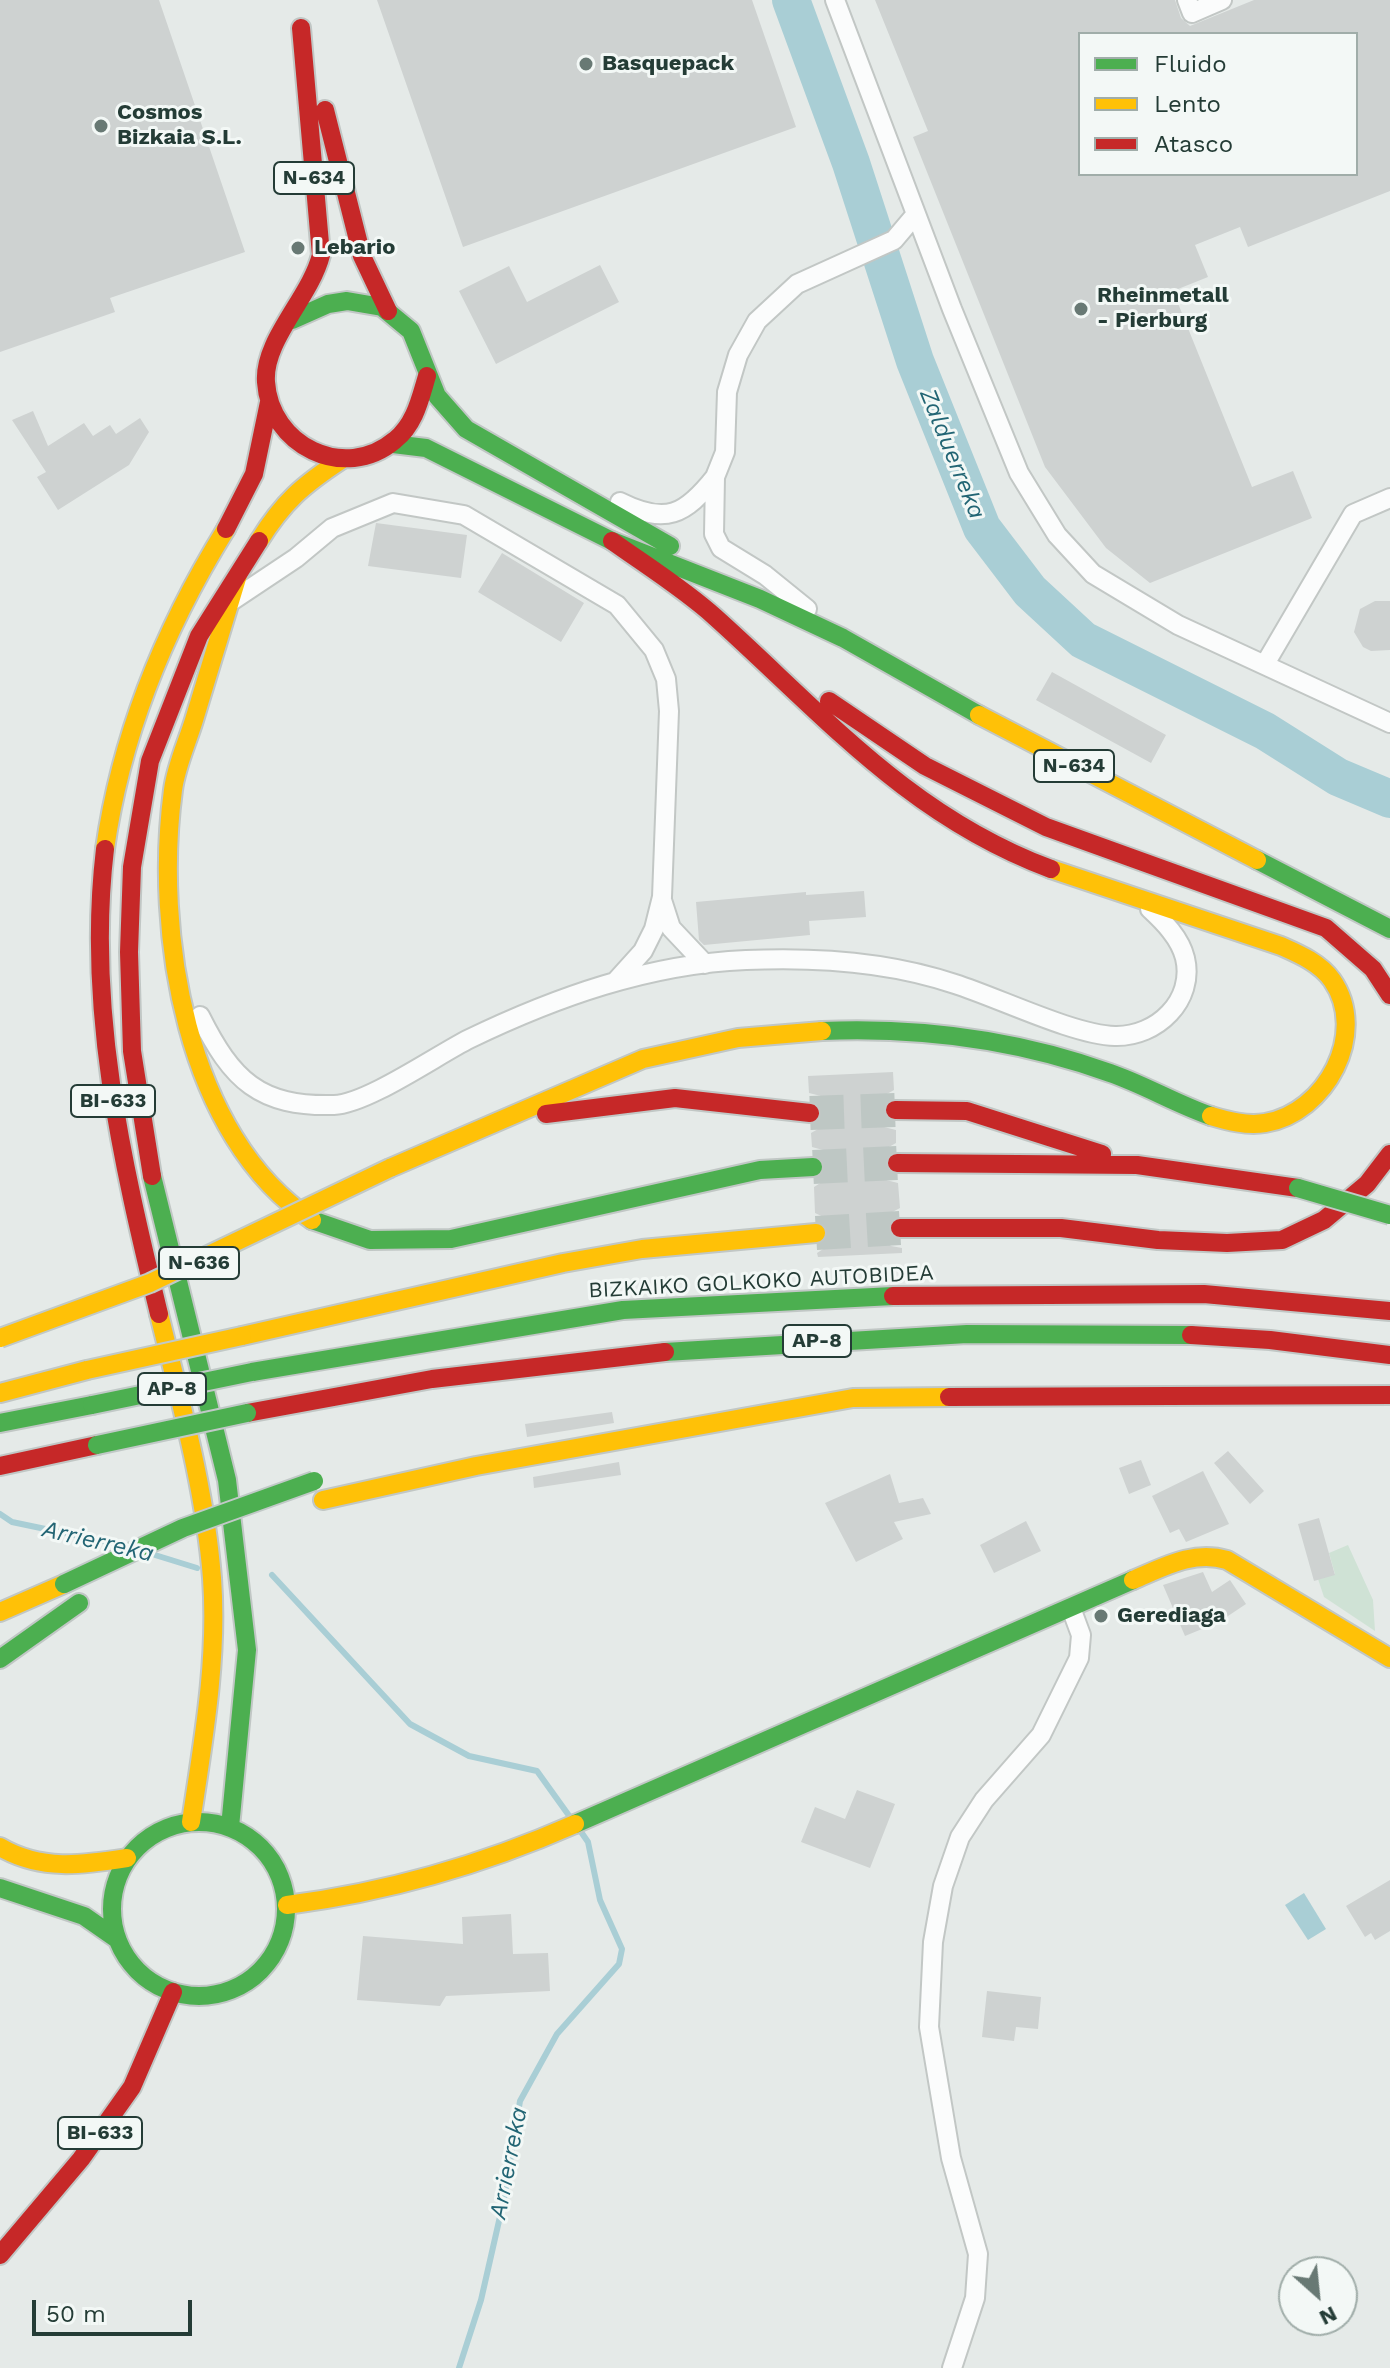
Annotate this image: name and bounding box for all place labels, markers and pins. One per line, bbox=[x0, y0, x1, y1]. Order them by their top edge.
place label: Basquepack bbox=[602, 51, 734, 77]
marker: Basquepack bbox=[577, 55, 595, 73]
place label: Cosmos Bizkaia S.L. bbox=[117, 100, 242, 152]
marker: Cosmos Bizkaia S.L. bbox=[92, 117, 110, 135]
place label: Lebario bbox=[314, 235, 395, 261]
marker: Lebario bbox=[289, 239, 307, 257]
place label: Rheinmetall - Pierburg bbox=[1097, 283, 1229, 334]
marker: Rheinmetall - Pierburg bbox=[1072, 300, 1090, 318]
place label: Gerediaga bbox=[1117, 1603, 1226, 1629]
marker: Gerediaga bbox=[1092, 1607, 1110, 1625]

